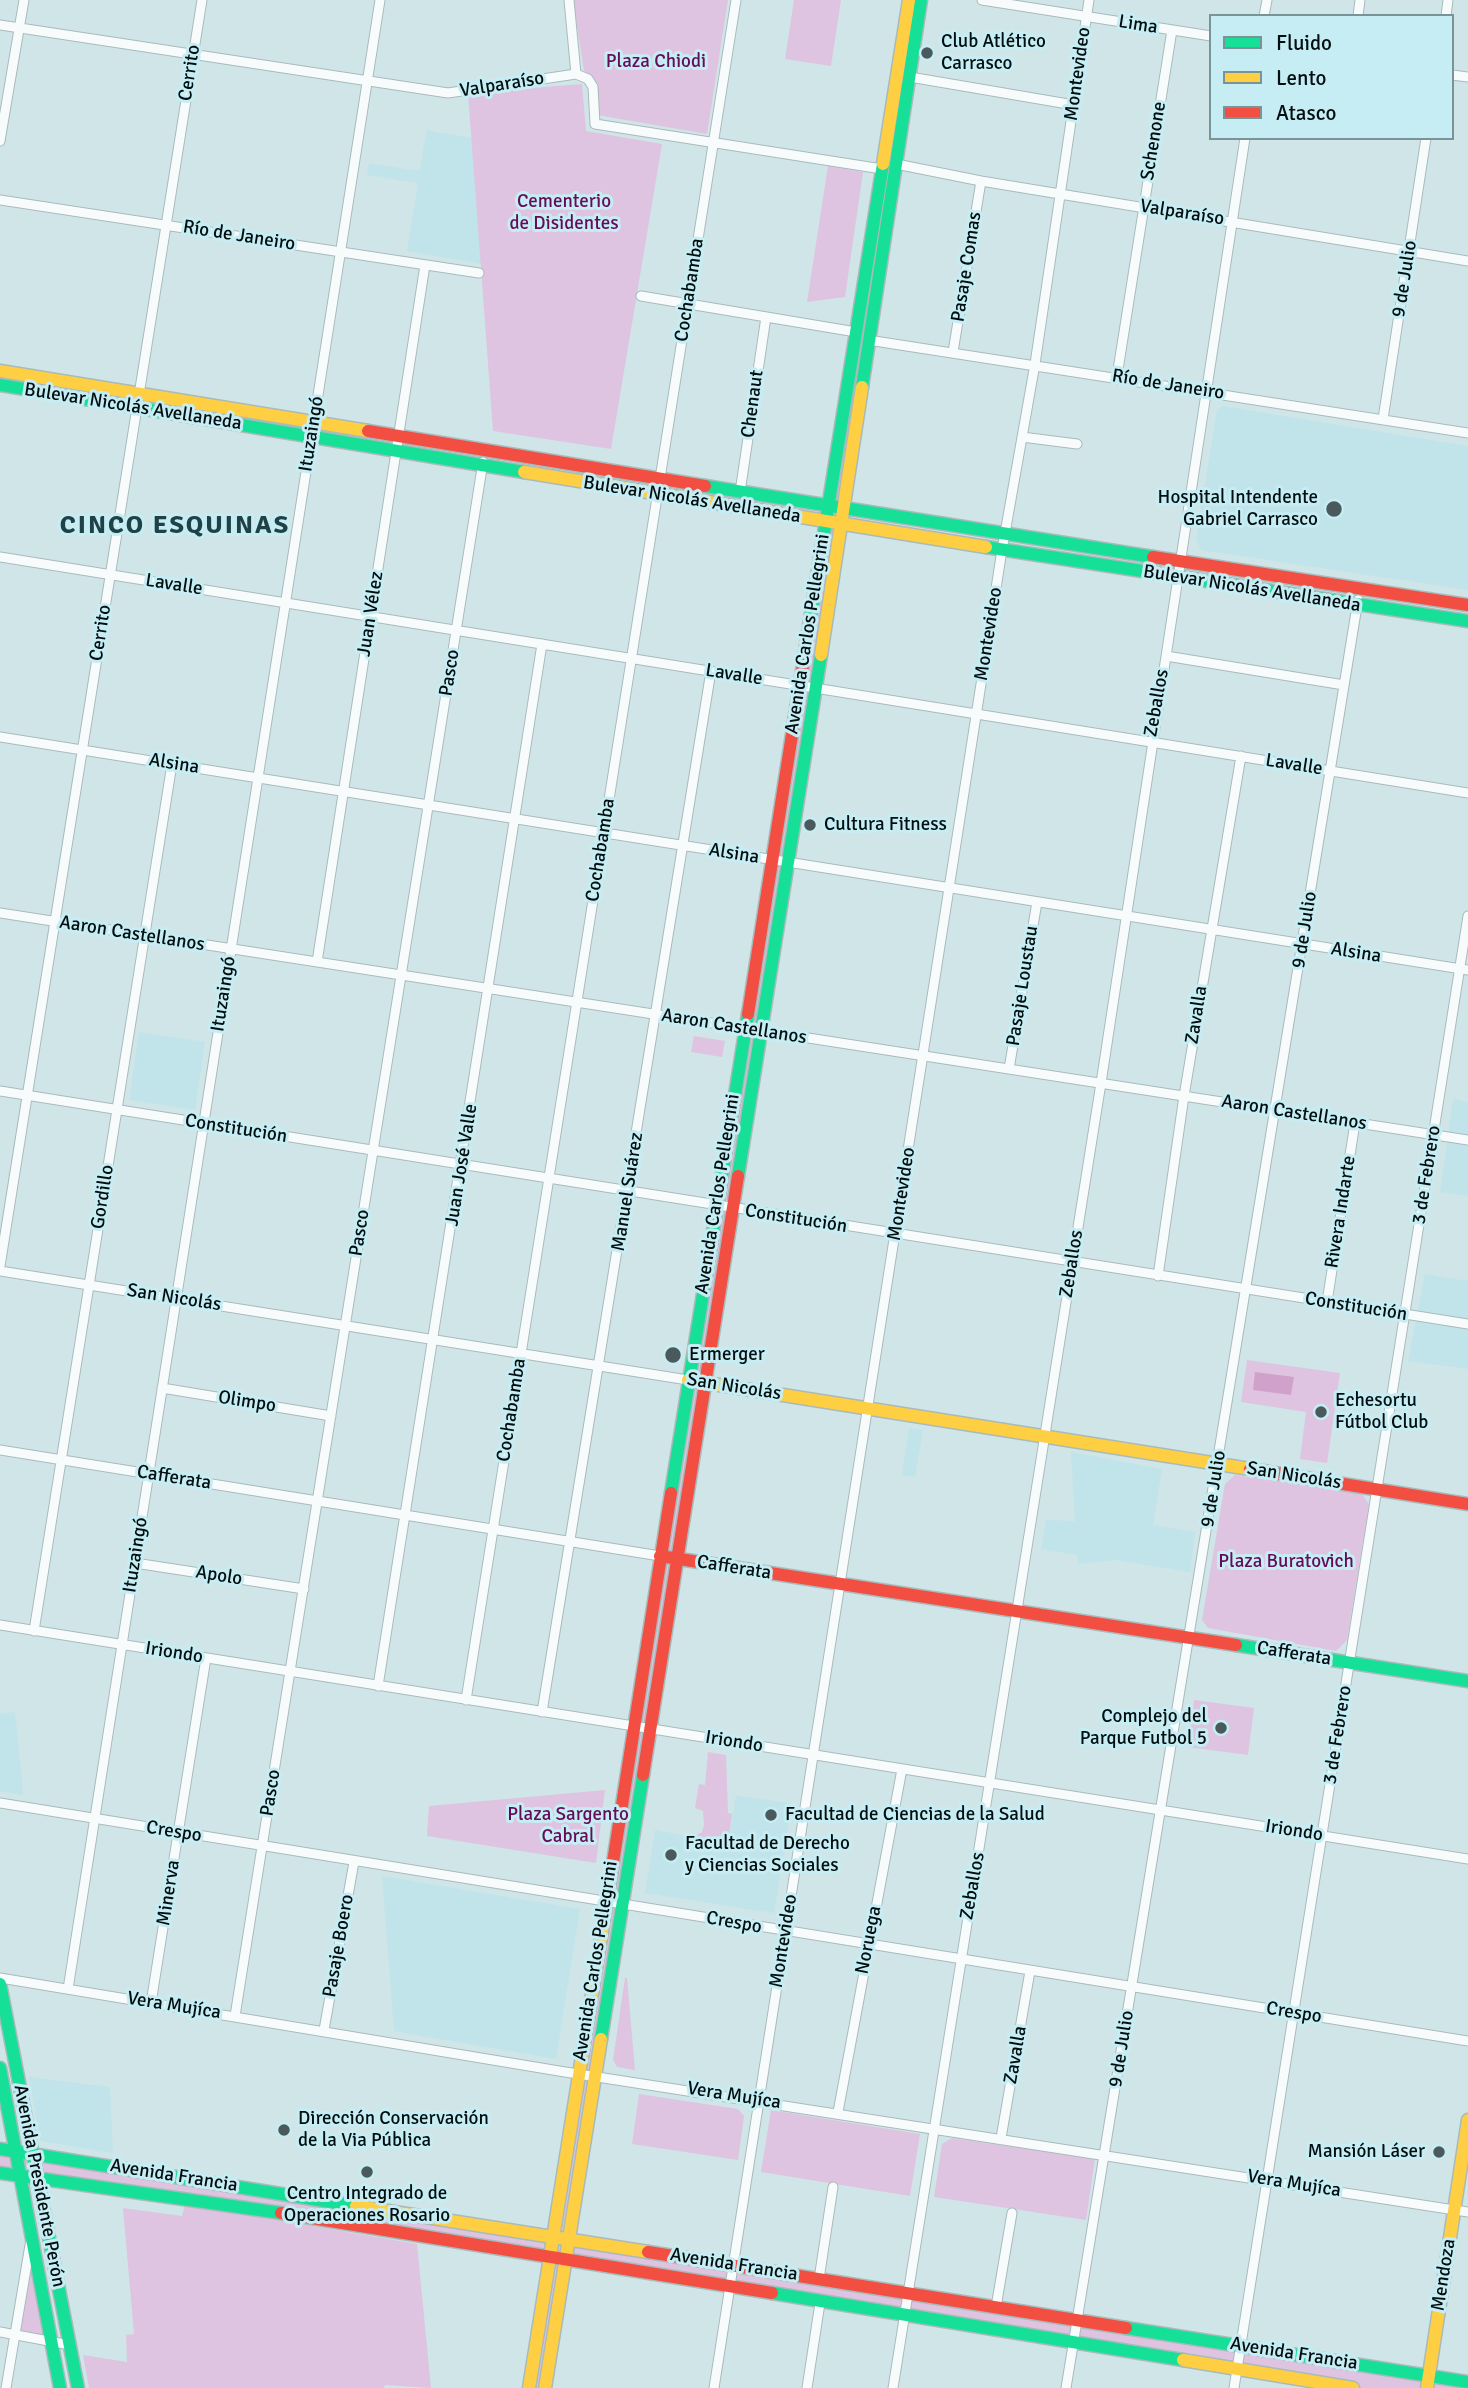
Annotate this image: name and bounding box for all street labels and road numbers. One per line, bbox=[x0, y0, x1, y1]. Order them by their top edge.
street label: Lima bbox=[1117, 11, 1159, 39]
street label: Montevideo bbox=[1060, 26, 1096, 122]
street label: Cerrito bbox=[174, 43, 206, 103]
street label: Valparaíso bbox=[458, 67, 546, 103]
street label: Schenone bbox=[1137, 100, 1171, 182]
street label: Valparaíso bbox=[1138, 195, 1226, 231]
street label: Pasaje Comas bbox=[947, 210, 987, 324]
street label: Río de Janeiro bbox=[181, 216, 297, 256]
street label: Cochabamba bbox=[671, 237, 709, 343]
street label: 9 de Julio bbox=[1388, 239, 1422, 319]
street label: Río de Janeiro bbox=[1110, 365, 1226, 405]
street label: Chenaut bbox=[737, 369, 769, 439]
street label: Bulevar Nicolás Avellaneda bbox=[23, 379, 243, 435]
street label: Ituzaingó bbox=[295, 395, 329, 473]
street label: Bulevar Nicolás Avellaneda bbox=[582, 472, 802, 528]
street label: Avenida Carlos Pellegrini bbox=[781, 532, 835, 736]
street label: Bulevar Nicolás Avellaneda bbox=[1142, 561, 1362, 617]
street label: Lavalle bbox=[144, 569, 204, 601]
street label: Juan Vélez bbox=[353, 570, 389, 658]
street label: Montevideo bbox=[970, 586, 1008, 682]
street label: Cerrito bbox=[85, 603, 117, 663]
street label: Pasco bbox=[435, 648, 465, 698]
street label: Lavalle bbox=[704, 659, 764, 691]
street label: Zeballos bbox=[1140, 667, 1174, 739]
street label: Alsina bbox=[147, 749, 201, 779]
street label: Lavalle bbox=[1264, 749, 1324, 781]
street label: Cochabamba bbox=[582, 797, 620, 903]
street label: Alsina bbox=[707, 839, 761, 869]
street label: 9 de Julio bbox=[1288, 890, 1322, 970]
street label: Aaron Castellanos bbox=[58, 911, 206, 957]
street label: Pasaje Loustau bbox=[1002, 924, 1044, 1048]
street label: Alsina bbox=[1329, 938, 1383, 968]
street label: Ituzaingó bbox=[207, 955, 241, 1033]
street label: Zavalla bbox=[1181, 984, 1213, 1046]
street label: Aaron Castellanos bbox=[660, 1004, 808, 1050]
street label: Aaron Castellanos bbox=[1220, 1090, 1368, 1136]
street label: Avenida Carlos Pellegrini bbox=[691, 1092, 745, 1296]
street label: Juan José Valle bbox=[441, 1102, 483, 1228]
street label: Constitución bbox=[183, 1110, 289, 1148]
street label: 3 de Febrero bbox=[1408, 1124, 1446, 1226]
street label: Manuel Suárez bbox=[607, 1131, 649, 1253]
street label: Montevideo bbox=[883, 1146, 921, 1242]
street label: Rivera Indarte bbox=[1321, 1154, 1361, 1270]
street label: Gordillo bbox=[87, 1163, 119, 1231]
street label: Constitución bbox=[743, 1200, 849, 1238]
street label: Pasco bbox=[345, 1208, 375, 1258]
street label: Zeballos bbox=[1055, 1228, 1089, 1300]
street label: San Nicolás bbox=[125, 1279, 223, 1317]
street label: Constitución bbox=[1303, 1288, 1409, 1326]
street label: Cochabamba bbox=[493, 1357, 531, 1463]
street label: San Nicolás bbox=[685, 1368, 783, 1406]
street label: Olimpo bbox=[216, 1386, 278, 1418]
street label: 9 de Julio bbox=[1197, 1449, 1231, 1529]
street label: San Nicolás bbox=[1245, 1457, 1343, 1495]
street label: Cafferata bbox=[135, 1461, 213, 1495]
street label: Ituzaingó bbox=[119, 1516, 153, 1594]
street label: Cafferata bbox=[695, 1551, 773, 1585]
street label: Apolo bbox=[194, 1561, 244, 1591]
street label: Iriondo bbox=[143, 1637, 205, 1669]
street label: Cafferata bbox=[1255, 1637, 1333, 1671]
street label: 3 de Febrero bbox=[1319, 1684, 1357, 1786]
street label: Iriondo bbox=[703, 1726, 765, 1758]
street label: Pasco bbox=[256, 1768, 286, 1818]
street label: Iriondo bbox=[1263, 1815, 1325, 1847]
street label: Crespo bbox=[145, 1816, 203, 1848]
street label: Zeballos bbox=[956, 1850, 990, 1922]
street label: Minerva bbox=[153, 1859, 185, 1927]
street label: Avenida Carlos Pellegrini bbox=[569, 1859, 623, 2063]
street label: Pasaje Boero bbox=[319, 1893, 359, 1999]
street label: Montevideo bbox=[765, 1893, 803, 1989]
street label: Noruega bbox=[851, 1904, 887, 1976]
street label: Crespo bbox=[704, 1907, 764, 1939]
street label: Vera Mujíca bbox=[125, 1987, 223, 2025]
street label: Crespo bbox=[1265, 1997, 1323, 2029]
street label: 9 de Julio bbox=[1105, 2009, 1139, 2089]
street label: Zavalla bbox=[1000, 2024, 1032, 2086]
street label: Vera Mujíca bbox=[685, 2077, 783, 2115]
street label: Avenida Presidente Perón bbox=[8, 2083, 70, 2289]
street label: Avenida Francia bbox=[109, 2155, 239, 2197]
street label: Vera Mujíca bbox=[1245, 2165, 1343, 2203]
street label: Mendoza bbox=[1427, 2237, 1461, 2313]
street label: Avenida Francia bbox=[669, 2244, 799, 2286]
street label: Avenida Francia bbox=[1229, 2333, 1359, 2375]

